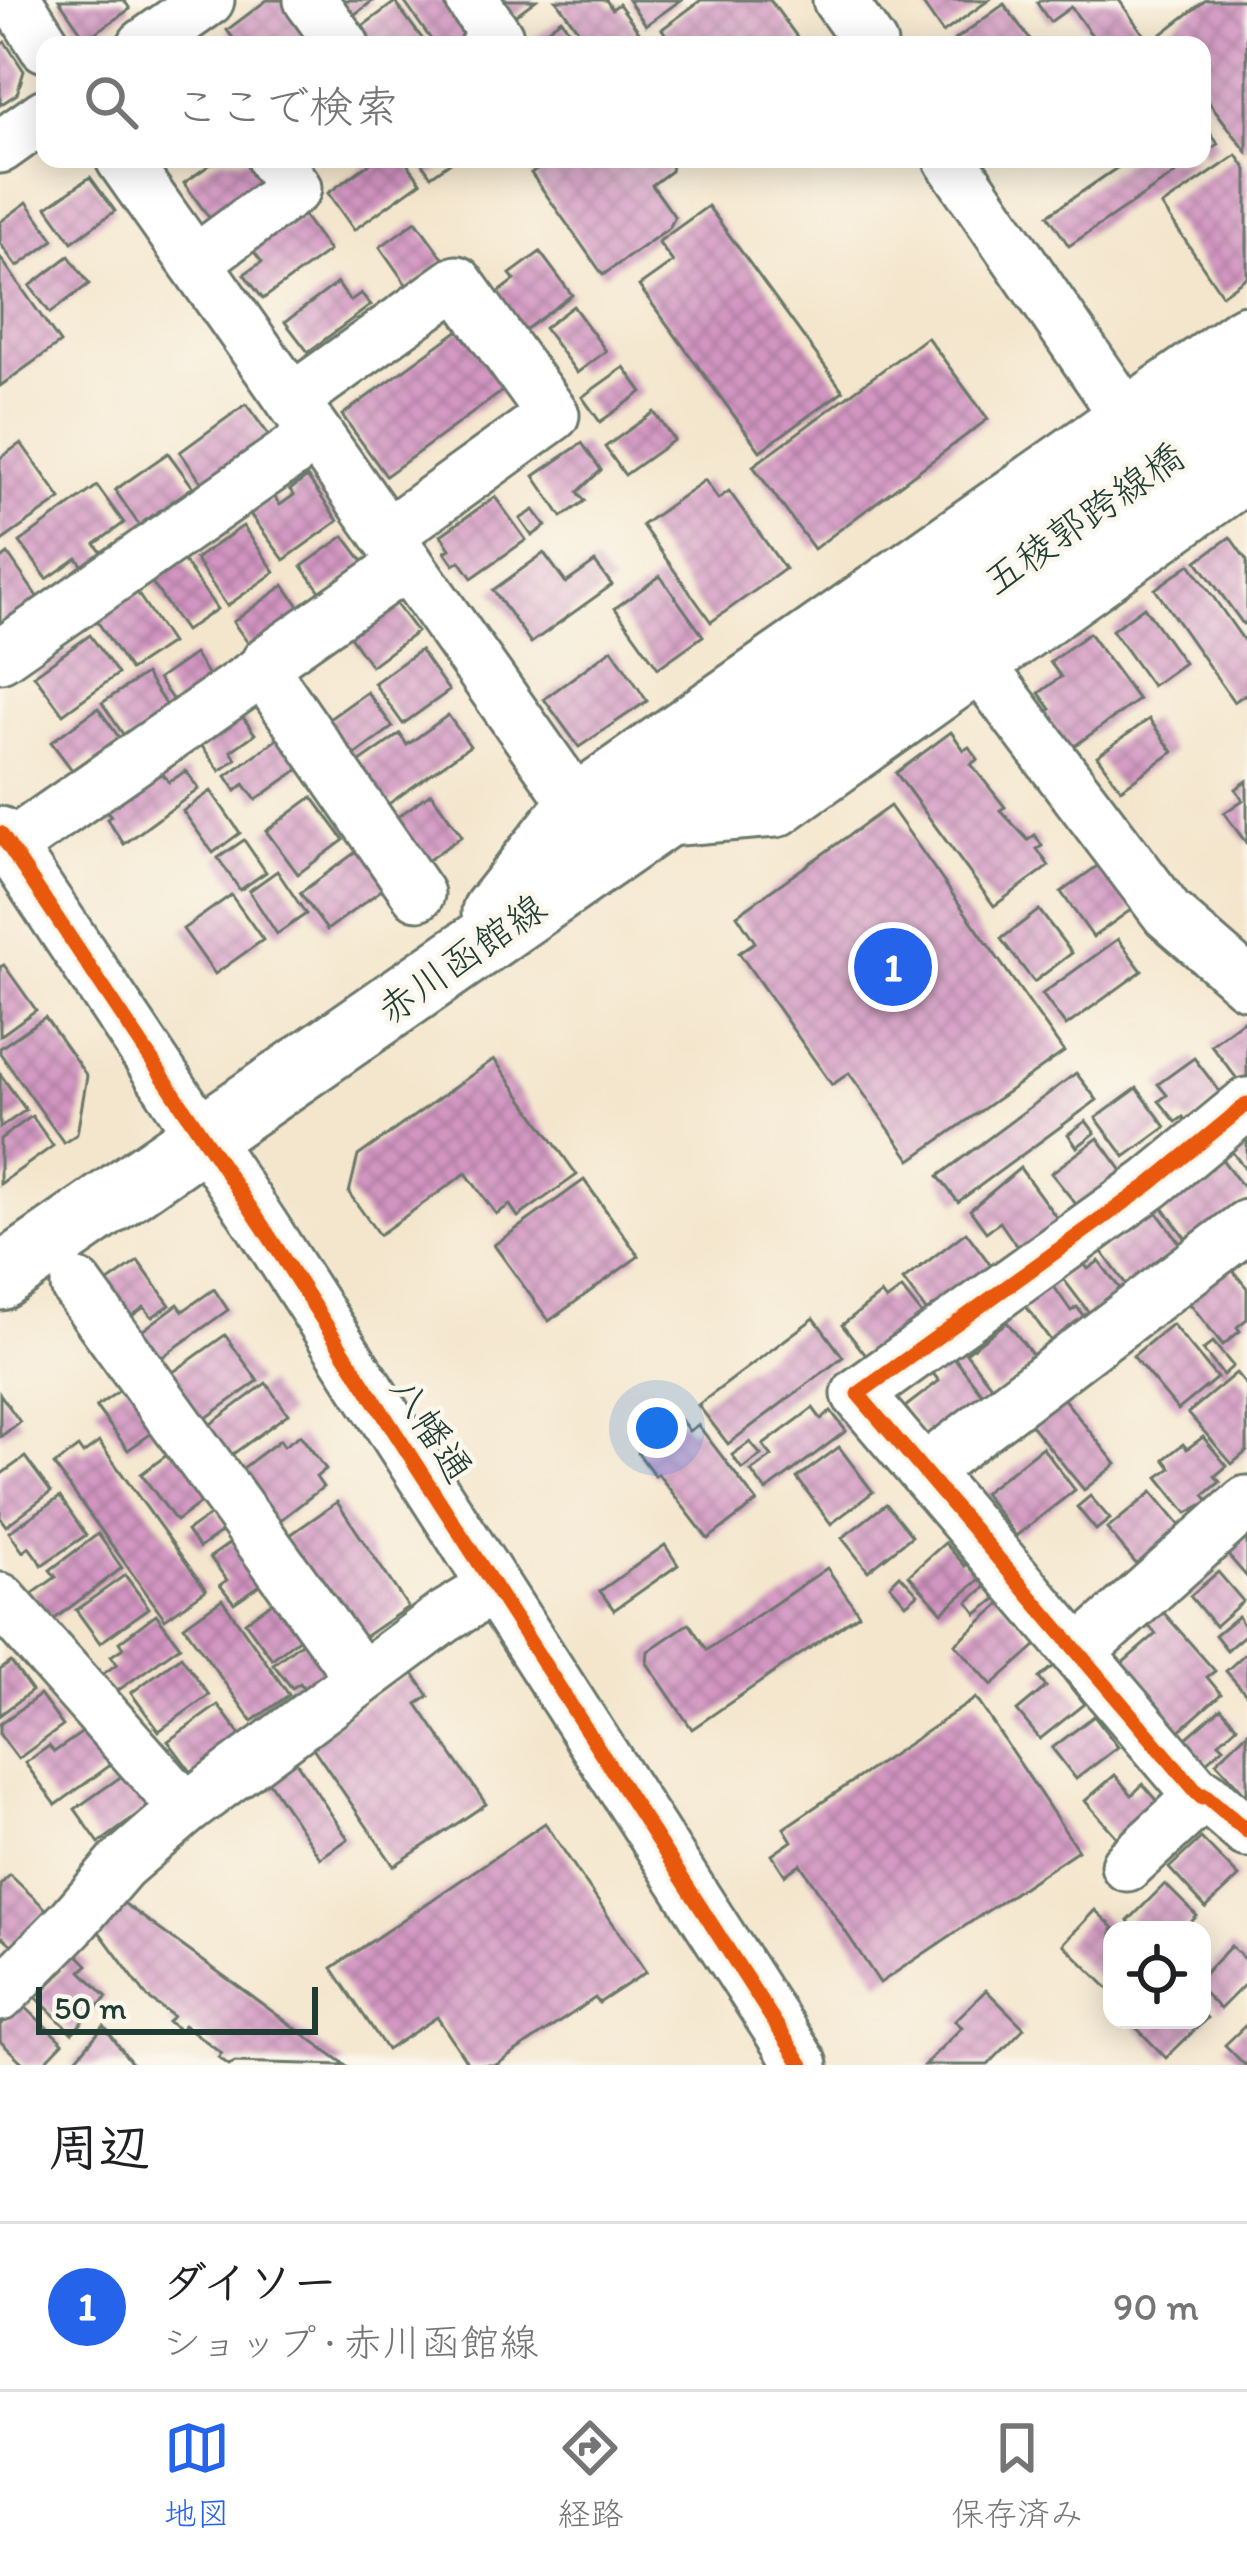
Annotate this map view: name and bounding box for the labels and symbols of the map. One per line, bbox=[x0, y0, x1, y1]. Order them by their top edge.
street label: 五稜郭跨線橋 bbox=[974, 432, 1193, 605]
street label: 赤川函館線 bbox=[368, 883, 555, 1034]
pin: 1 bbox=[854, 922, 932, 1012]
street label: 八幡通 bbox=[380, 1367, 483, 1491]
your location bbox=[627, 1398, 687, 1458]
scale bar bbox=[36, 1981, 318, 2034]

